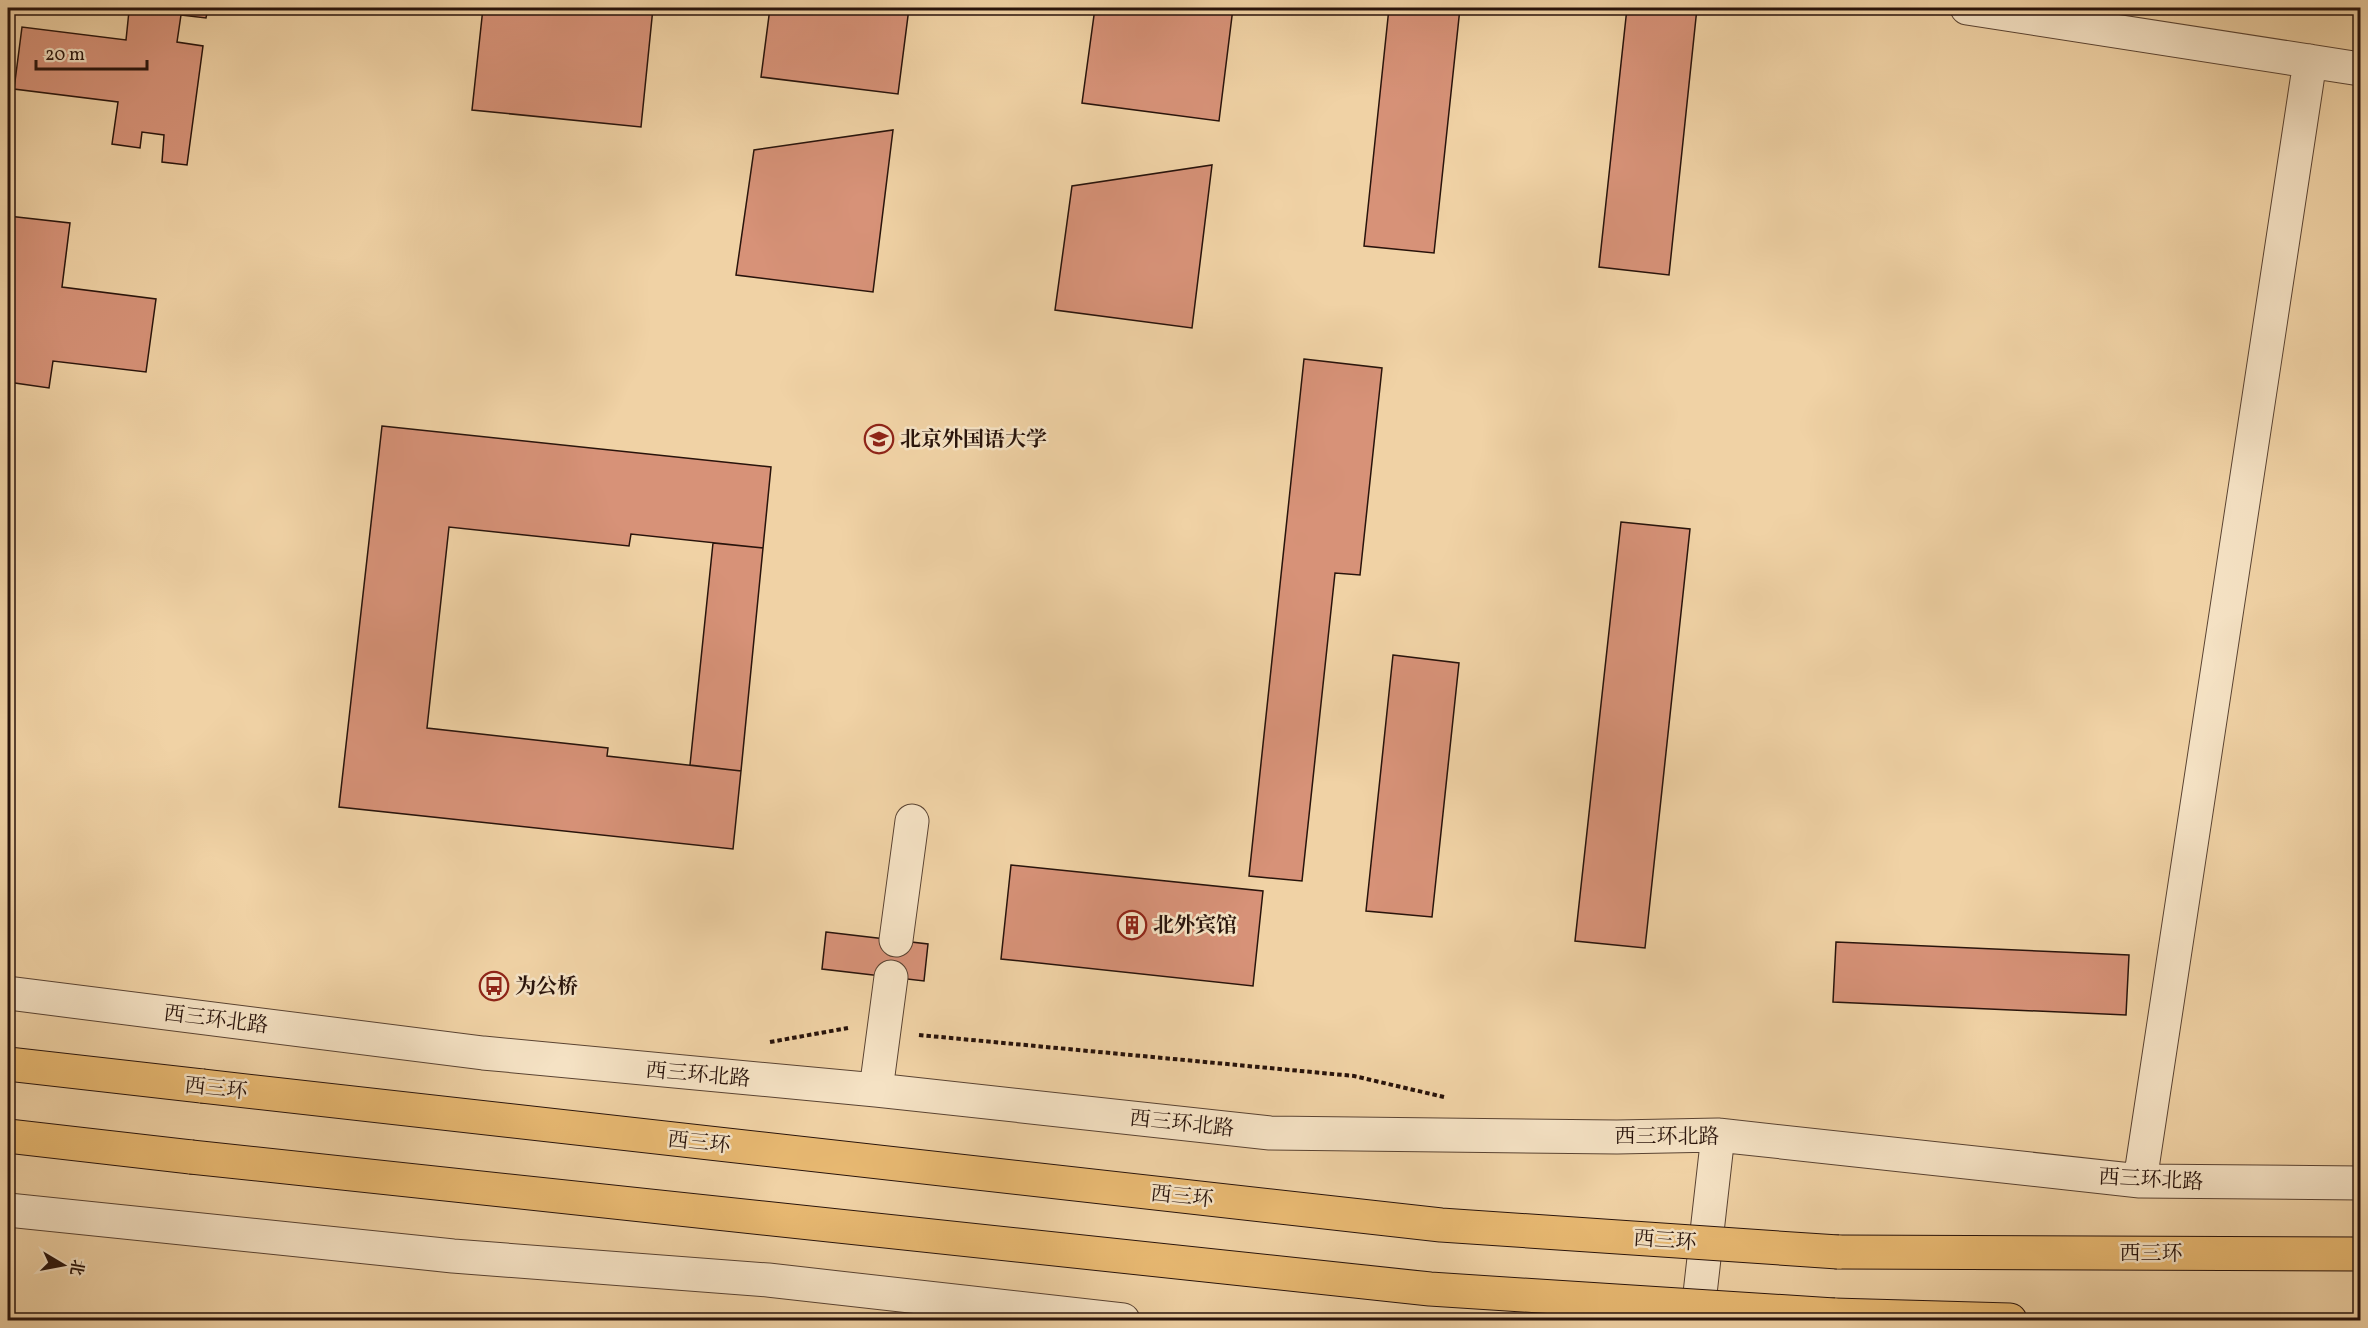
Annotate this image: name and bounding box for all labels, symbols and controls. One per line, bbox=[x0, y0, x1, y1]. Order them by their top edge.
scale bar bbox=[36, 33, 147, 71]
text: 20 m bbox=[45, 43, 85, 68]
school or university icon: 北京外国语大学 bbox=[863, 423, 895, 455]
place label: 北京外国语大学 bbox=[900, 426, 1047, 455]
building icon: 北外宾馆 bbox=[1116, 909, 1148, 941]
place label: 北外宾馆 bbox=[1153, 912, 1237, 941]
bus stop icon: 为公桥 bbox=[478, 970, 510, 1002]
place label: 为公桥 bbox=[515, 973, 578, 1002]
street label: 西三环北路 bbox=[162, 1000, 270, 1041]
street label: 西三环北路 bbox=[644, 1056, 751, 1095]
street label: 西三环 bbox=[183, 1072, 249, 1107]
street label: 西三环北路 bbox=[1128, 1105, 1236, 1144]
street label: 西三环北路 bbox=[1615, 1123, 1720, 1152]
street label: 西三环 bbox=[666, 1126, 732, 1161]
street label: 西三环北路 bbox=[2098, 1163, 2204, 1198]
street label: 西三环 bbox=[1149, 1180, 1215, 1215]
street label: 西三环 bbox=[1632, 1225, 1697, 1258]
north arrow bbox=[33, 1235, 93, 1295]
street label: 西三环 bbox=[2120, 1240, 2183, 1269]
text: 北 bbox=[64, 1257, 88, 1277]

